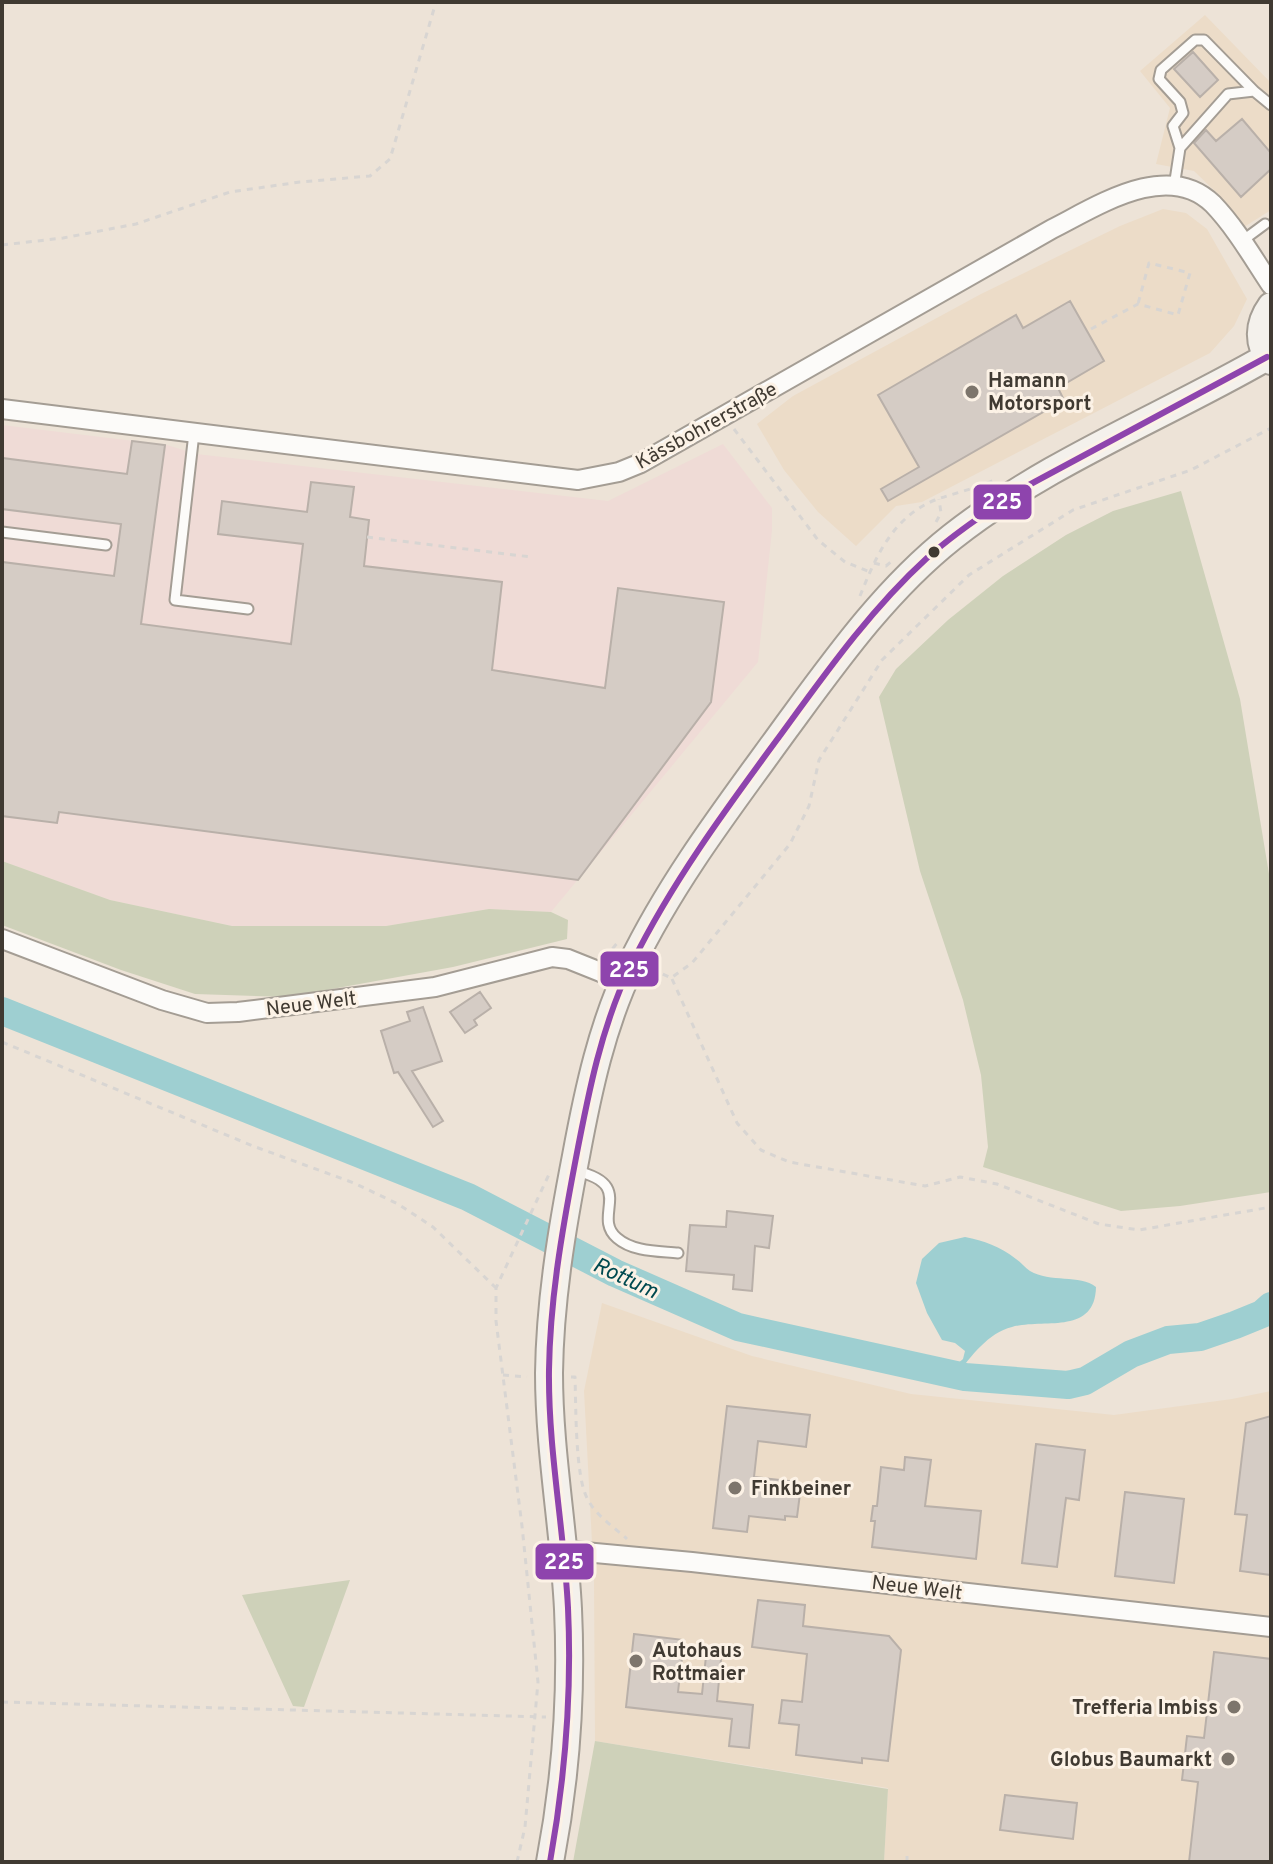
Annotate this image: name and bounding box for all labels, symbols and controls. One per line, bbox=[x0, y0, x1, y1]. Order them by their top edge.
place label: Hamann Motorsport bbox=[988, 369, 1091, 418]
street label: Kässbohrerstraße bbox=[632, 377, 782, 476]
marker: Hamann Motorsport bbox=[963, 383, 981, 401]
line badge: 225 bbox=[972, 483, 1033, 521]
text: 225 bbox=[982, 490, 1022, 517]
unlabelled marker bbox=[926, 544, 942, 560]
line badge: 225 bbox=[599, 950, 660, 988]
text: 225 bbox=[609, 958, 649, 985]
street label: Neue Welt bbox=[264, 987, 358, 1023]
water label: Rottum bbox=[588, 1252, 662, 1306]
place label: Finkbeiner bbox=[751, 1477, 852, 1503]
marker: Finkbeiner bbox=[726, 1479, 744, 1497]
line badge: 225 bbox=[534, 1542, 595, 1581]
text: 225 bbox=[544, 1550, 584, 1577]
street label: Neue Welt bbox=[870, 1571, 964, 1607]
place label: Autohaus Rottmaier bbox=[652, 1639, 746, 1688]
marker: Autohaus Rottmaier bbox=[627, 1652, 645, 1670]
place label: Trefferia Imbiss bbox=[1072, 1696, 1218, 1722]
marker: Trefferia Imbiss bbox=[1225, 1698, 1243, 1716]
place label: Globus Baumarkt bbox=[1050, 1748, 1212, 1774]
marker: Globus Baumarkt bbox=[1219, 1750, 1237, 1768]

